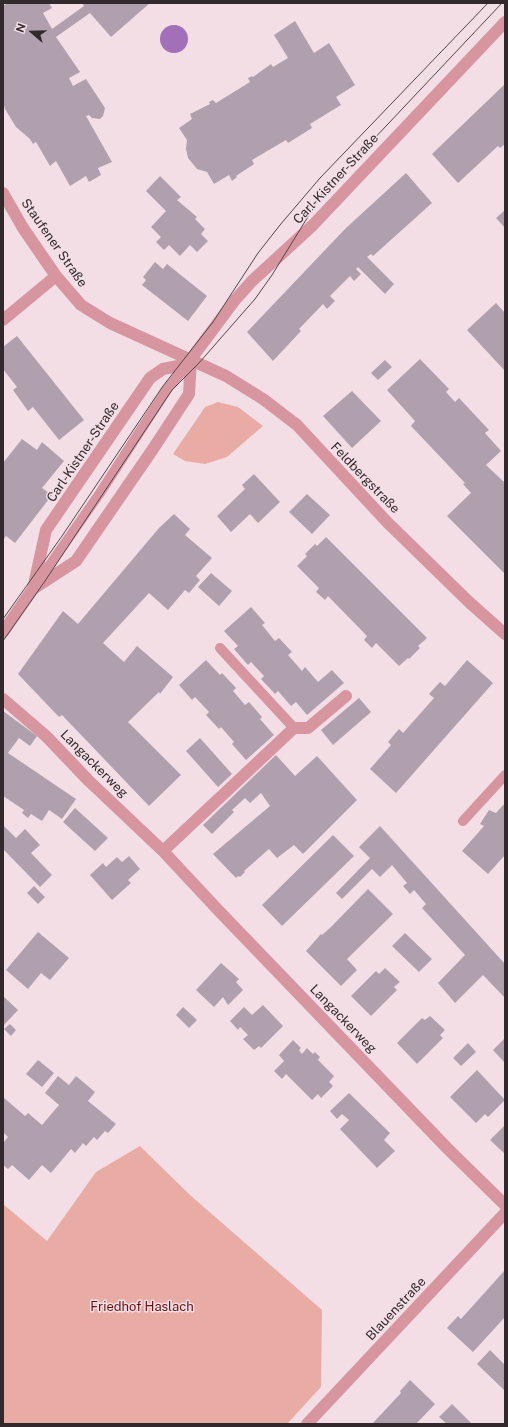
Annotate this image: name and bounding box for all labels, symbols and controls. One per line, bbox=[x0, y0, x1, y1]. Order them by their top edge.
north arrow bbox=[12, 12, 52, 52]
text: N bbox=[14, 22, 28, 34]
street label: Carl-Kistner-Straße bbox=[290, 131, 382, 227]
street label: Staufener Straße bbox=[18, 196, 90, 290]
street label: Carl-Kistner-Straße bbox=[44, 399, 122, 505]
street label: Feldbergstraße bbox=[327, 439, 403, 517]
street label: Langackerweg bbox=[57, 727, 131, 801]
street label: Langackerweg bbox=[306, 982, 380, 1056]
street label: Blauenstraße bbox=[363, 1274, 429, 1344]
park label: Friedhof Haslach bbox=[90, 1299, 194, 1315]

